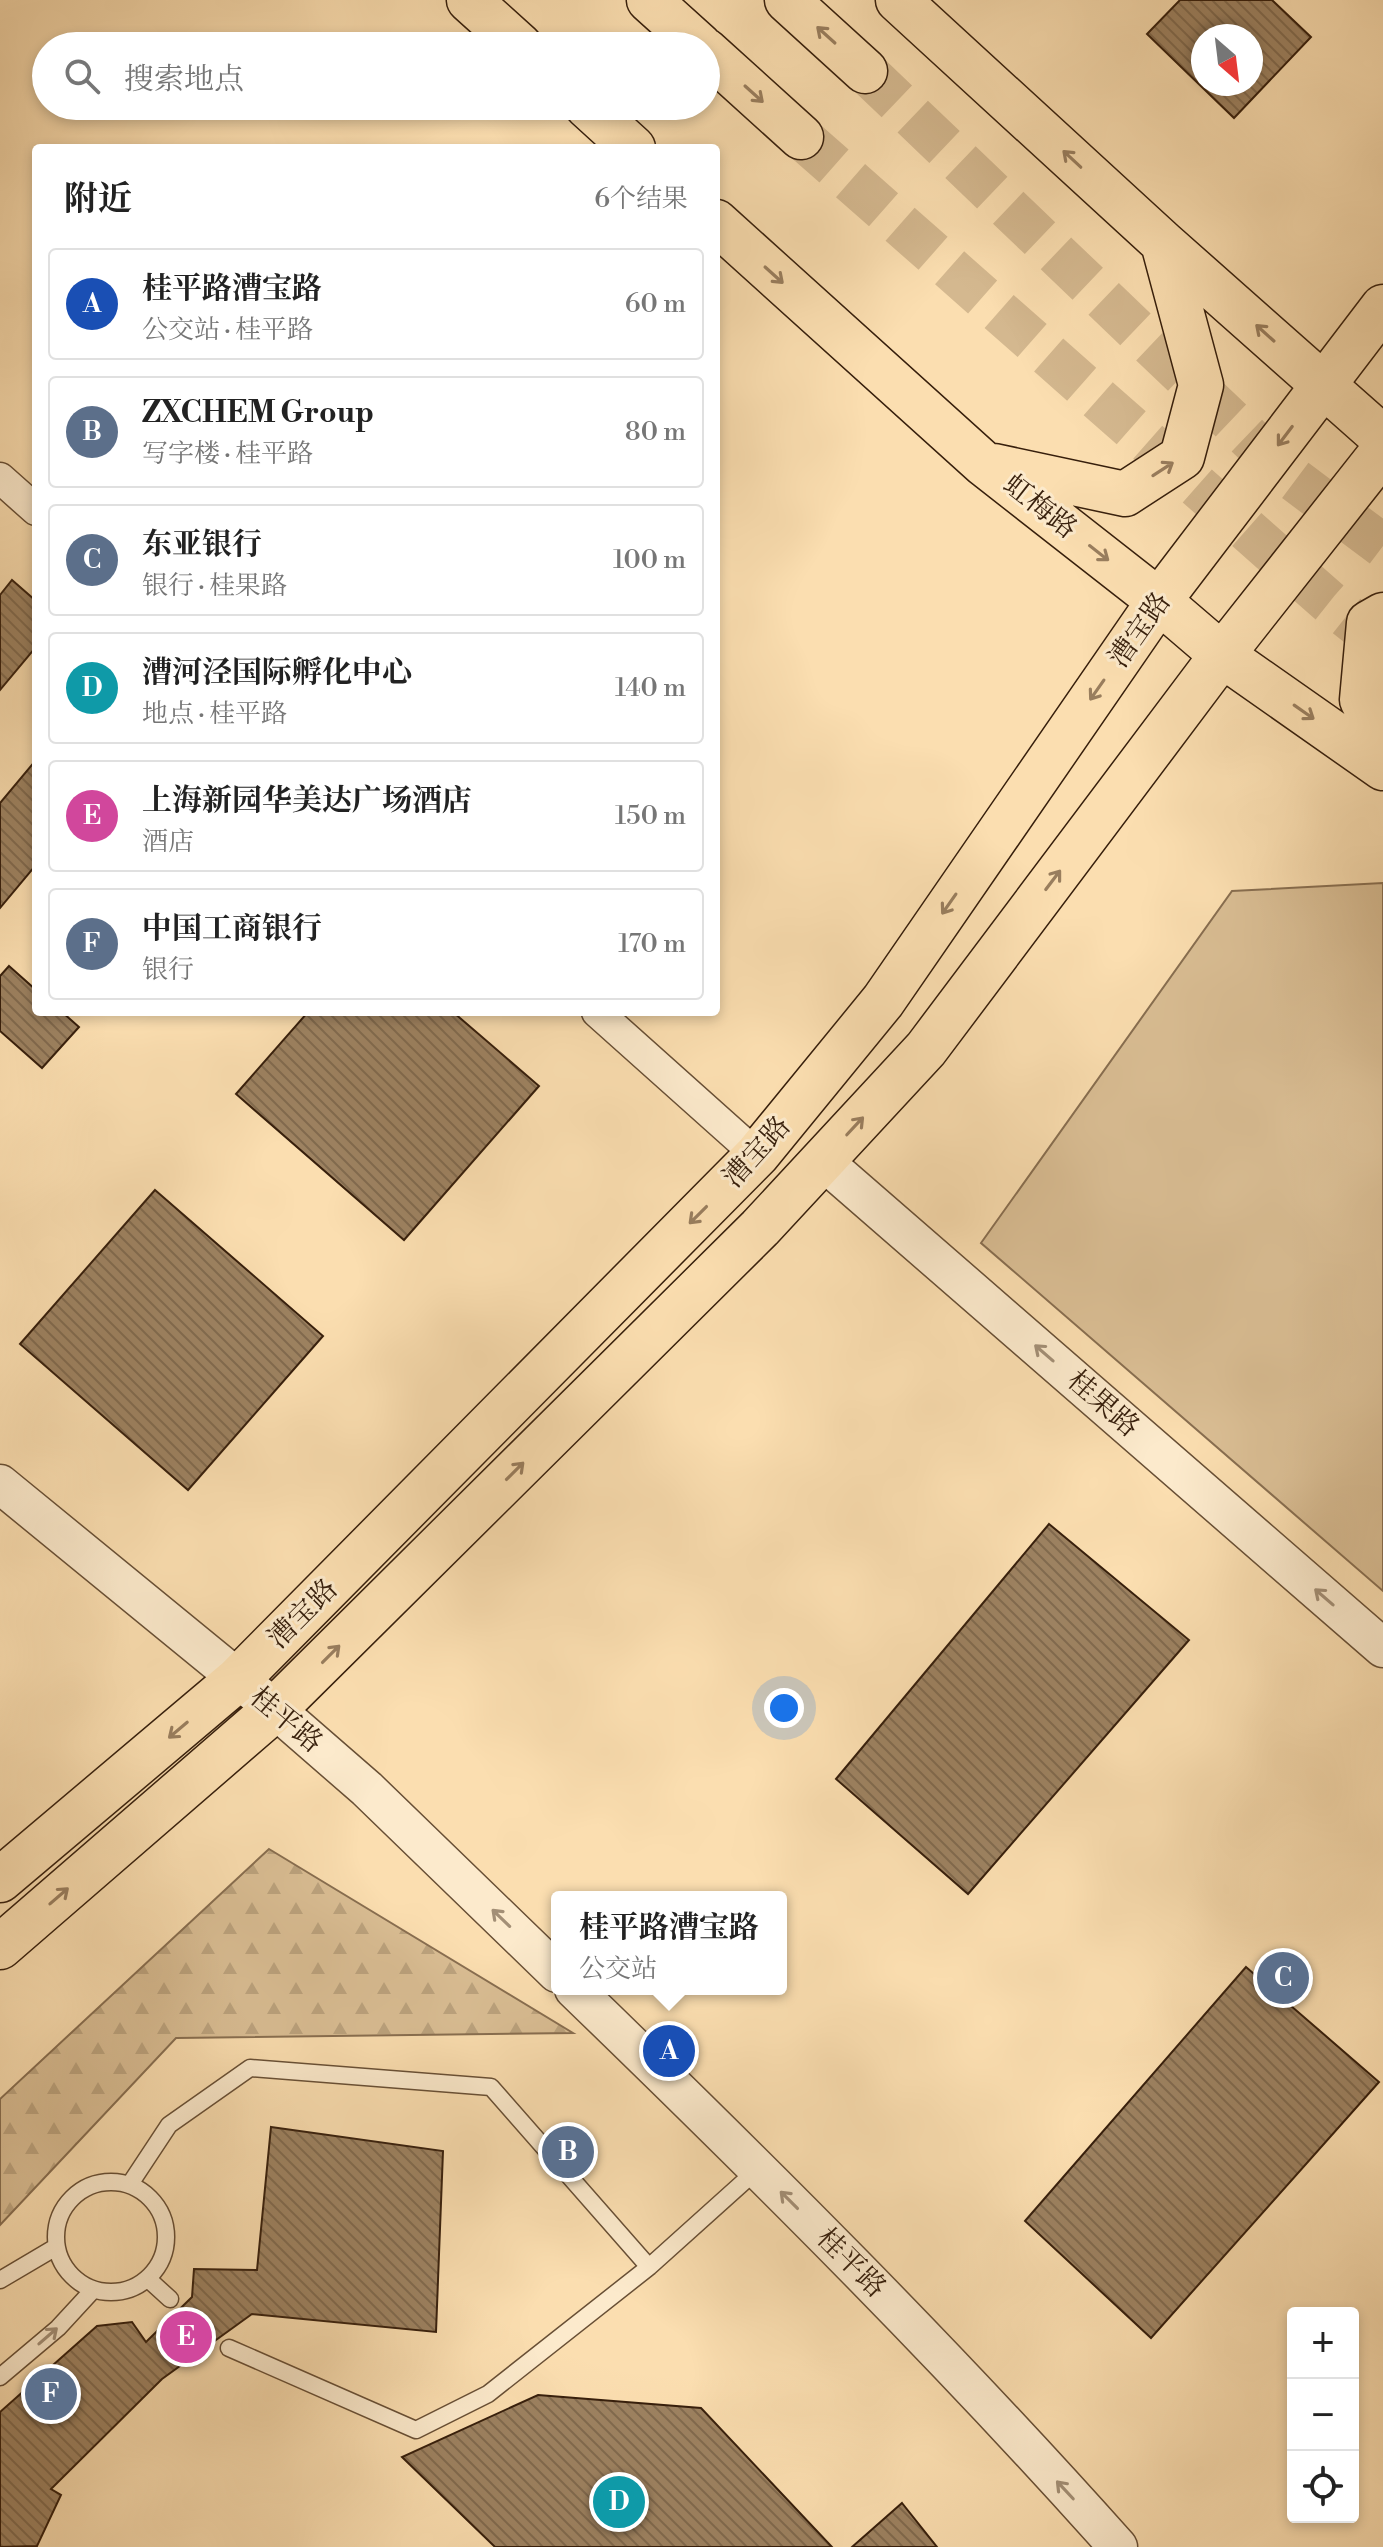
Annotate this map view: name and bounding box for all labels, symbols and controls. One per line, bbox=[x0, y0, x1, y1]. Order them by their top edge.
north arrow bbox=[1191, 24, 1263, 96]
one-way arrow bbox=[817, 27, 837, 45]
search box bbox=[32, 32, 720, 120]
icon: search bbox=[60, 54, 104, 98]
text: 搜索地点 bbox=[124, 61, 244, 99]
one-way arrow bbox=[743, 85, 763, 103]
one-way arrow bbox=[1062, 150, 1082, 169]
text: 附近 bbox=[64, 179, 132, 221]
text: 6个结果 bbox=[594, 183, 688, 215]
one-way arrow bbox=[764, 265, 784, 284]
text: 桂平路漕宝路 bbox=[142, 270, 322, 308]
text: A bbox=[83, 288, 101, 320]
text: 60 m bbox=[625, 288, 686, 320]
text: 公交站 · 桂平路 bbox=[142, 314, 313, 346]
one-way arrow bbox=[1256, 325, 1276, 343]
text: ZXCHEM Group bbox=[142, 394, 374, 432]
text: B bbox=[82, 416, 102, 448]
text: 80 m bbox=[625, 416, 686, 448]
one-way arrow bbox=[1277, 425, 1293, 447]
text: 写字楼 · 桂平路 bbox=[142, 438, 313, 470]
one-way arrow bbox=[1151, 460, 1174, 476]
street label: 虹梅路 bbox=[996, 467, 1084, 547]
text: 东亚银行 bbox=[142, 526, 262, 564]
text: C bbox=[83, 544, 101, 576]
text: 100 m bbox=[613, 544, 686, 576]
one-way arrow bbox=[1088, 545, 1109, 562]
text: 银行 · 桂果路 bbox=[142, 570, 287, 602]
street label: 漕宝路 bbox=[1102, 586, 1178, 674]
text: 漕河泾国际孵化中心 bbox=[142, 654, 412, 692]
text: D bbox=[82, 672, 102, 704]
text: 140 m bbox=[615, 672, 686, 704]
one-way arrow bbox=[1089, 679, 1105, 701]
text: 地点 · 桂平路 bbox=[142, 698, 287, 730]
one-way arrow bbox=[1292, 704, 1314, 720]
text: 上海新园华美达广场酒店 bbox=[142, 782, 472, 820]
text: E bbox=[83, 800, 101, 832]
text: 150 m bbox=[615, 800, 686, 832]
text: 酒店 bbox=[142, 826, 194, 858]
one-way arrow bbox=[1044, 870, 1061, 891]
one-way arrow bbox=[941, 893, 957, 915]
text: 中国工商银行 bbox=[142, 910, 322, 948]
text: F bbox=[83, 928, 101, 960]
text: 170 m bbox=[618, 928, 686, 960]
text: 银行 bbox=[142, 954, 194, 986]
street label: 漕宝路 bbox=[716, 1109, 798, 1195]
one-way arrow bbox=[845, 1116, 864, 1136]
one-way arrow bbox=[689, 1205, 708, 1224]
one-way arrow bbox=[1034, 1344, 1054, 1362]
street label: 桂果路 bbox=[1060, 1363, 1146, 1445]
one-way arrow bbox=[505, 1462, 524, 1481]
street label: 漕宝路 bbox=[261, 1572, 345, 1656]
one-way arrow bbox=[1315, 1588, 1335, 1606]
one-way arrow bbox=[321, 1644, 340, 1664]
street label: 桂平路 bbox=[243, 1680, 329, 1760]
your location bbox=[764, 1688, 804, 1728]
one-way arrow bbox=[168, 1721, 189, 1739]
one-way arrow bbox=[48, 1887, 69, 1905]
popup bbox=[551, 1891, 787, 1995]
one-way arrow bbox=[491, 1909, 511, 1928]
text: 桂平路漕宝路 bbox=[579, 1909, 759, 1947]
pin: C bbox=[1257, 1948, 1309, 2008]
text: 公交站 bbox=[579, 1953, 657, 1985]
pin: A bbox=[643, 2021, 695, 2081]
pin: B bbox=[542, 2122, 594, 2182]
one-way arrow bbox=[780, 2190, 799, 2210]
street label: 桂平路 bbox=[809, 2221, 893, 2305]
pin: E bbox=[160, 2307, 212, 2367]
map controls bbox=[1287, 2307, 1359, 2523]
button: + bbox=[1287, 2307, 1359, 2379]
one-way arrow bbox=[38, 2327, 58, 2345]
pin: F bbox=[25, 2364, 77, 2424]
button: − bbox=[1287, 2379, 1359, 2451]
button: locate bbox=[1287, 2451, 1359, 2523]
pin: D bbox=[593, 2472, 645, 2532]
one-way arrow bbox=[1057, 2480, 1075, 2500]

